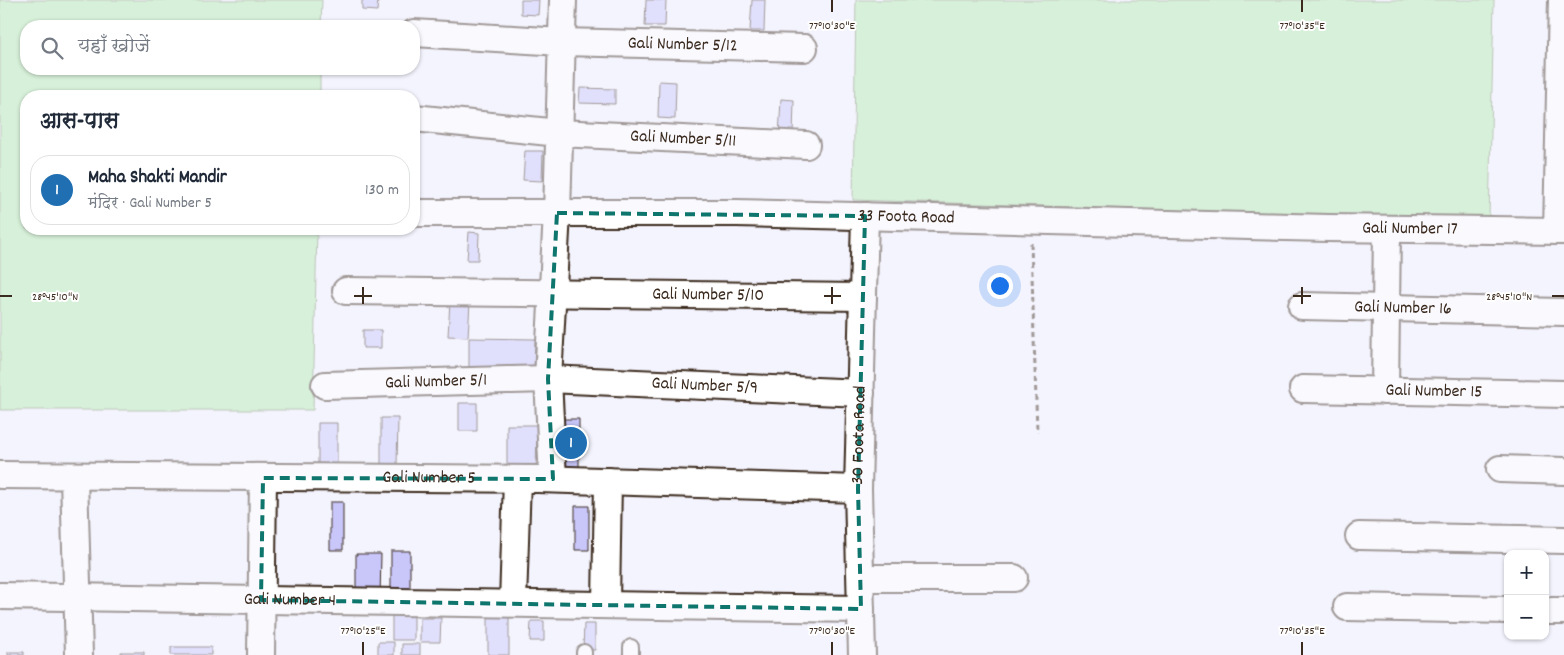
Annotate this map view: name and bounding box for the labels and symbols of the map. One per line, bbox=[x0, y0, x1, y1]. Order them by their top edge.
text: 77°10'30"E bbox=[809, 18, 856, 35]
text: 77°10'35"E bbox=[1279, 18, 1325, 35]
street label: Gali Number 5/12 bbox=[627, 31, 738, 59]
street label: Gali Number 5/11 bbox=[629, 124, 737, 154]
street label: 33 Foota Road bbox=[857, 204, 955, 231]
street label: Gali Number 17 bbox=[1362, 216, 1458, 242]
your location bbox=[987, 273, 1013, 299]
street label: Gali Number 5/10 bbox=[652, 282, 764, 308]
text: 28°45'10"N bbox=[32, 289, 78, 306]
text: 28°45'10"N bbox=[1486, 289, 1532, 306]
street label: Gali Number 16 bbox=[1354, 295, 1452, 322]
street label: Gali Number 5/1 bbox=[385, 368, 487, 396]
street label: Gali Number 5/9 bbox=[651, 371, 759, 401]
street label: Gali Number 15 bbox=[1385, 378, 1483, 405]
street label: 30 Foota Road bbox=[846, 385, 873, 485]
pin: 1 bbox=[555, 424, 587, 462]
street label: Gali Number 5 bbox=[382, 465, 476, 491]
street label: Gali Number 4 bbox=[244, 587, 336, 614]
text: 77°10'25"E bbox=[340, 623, 386, 640]
text: 77°10'30"E bbox=[809, 623, 856, 640]
text: 77°10'35"E bbox=[1279, 623, 1325, 640]

